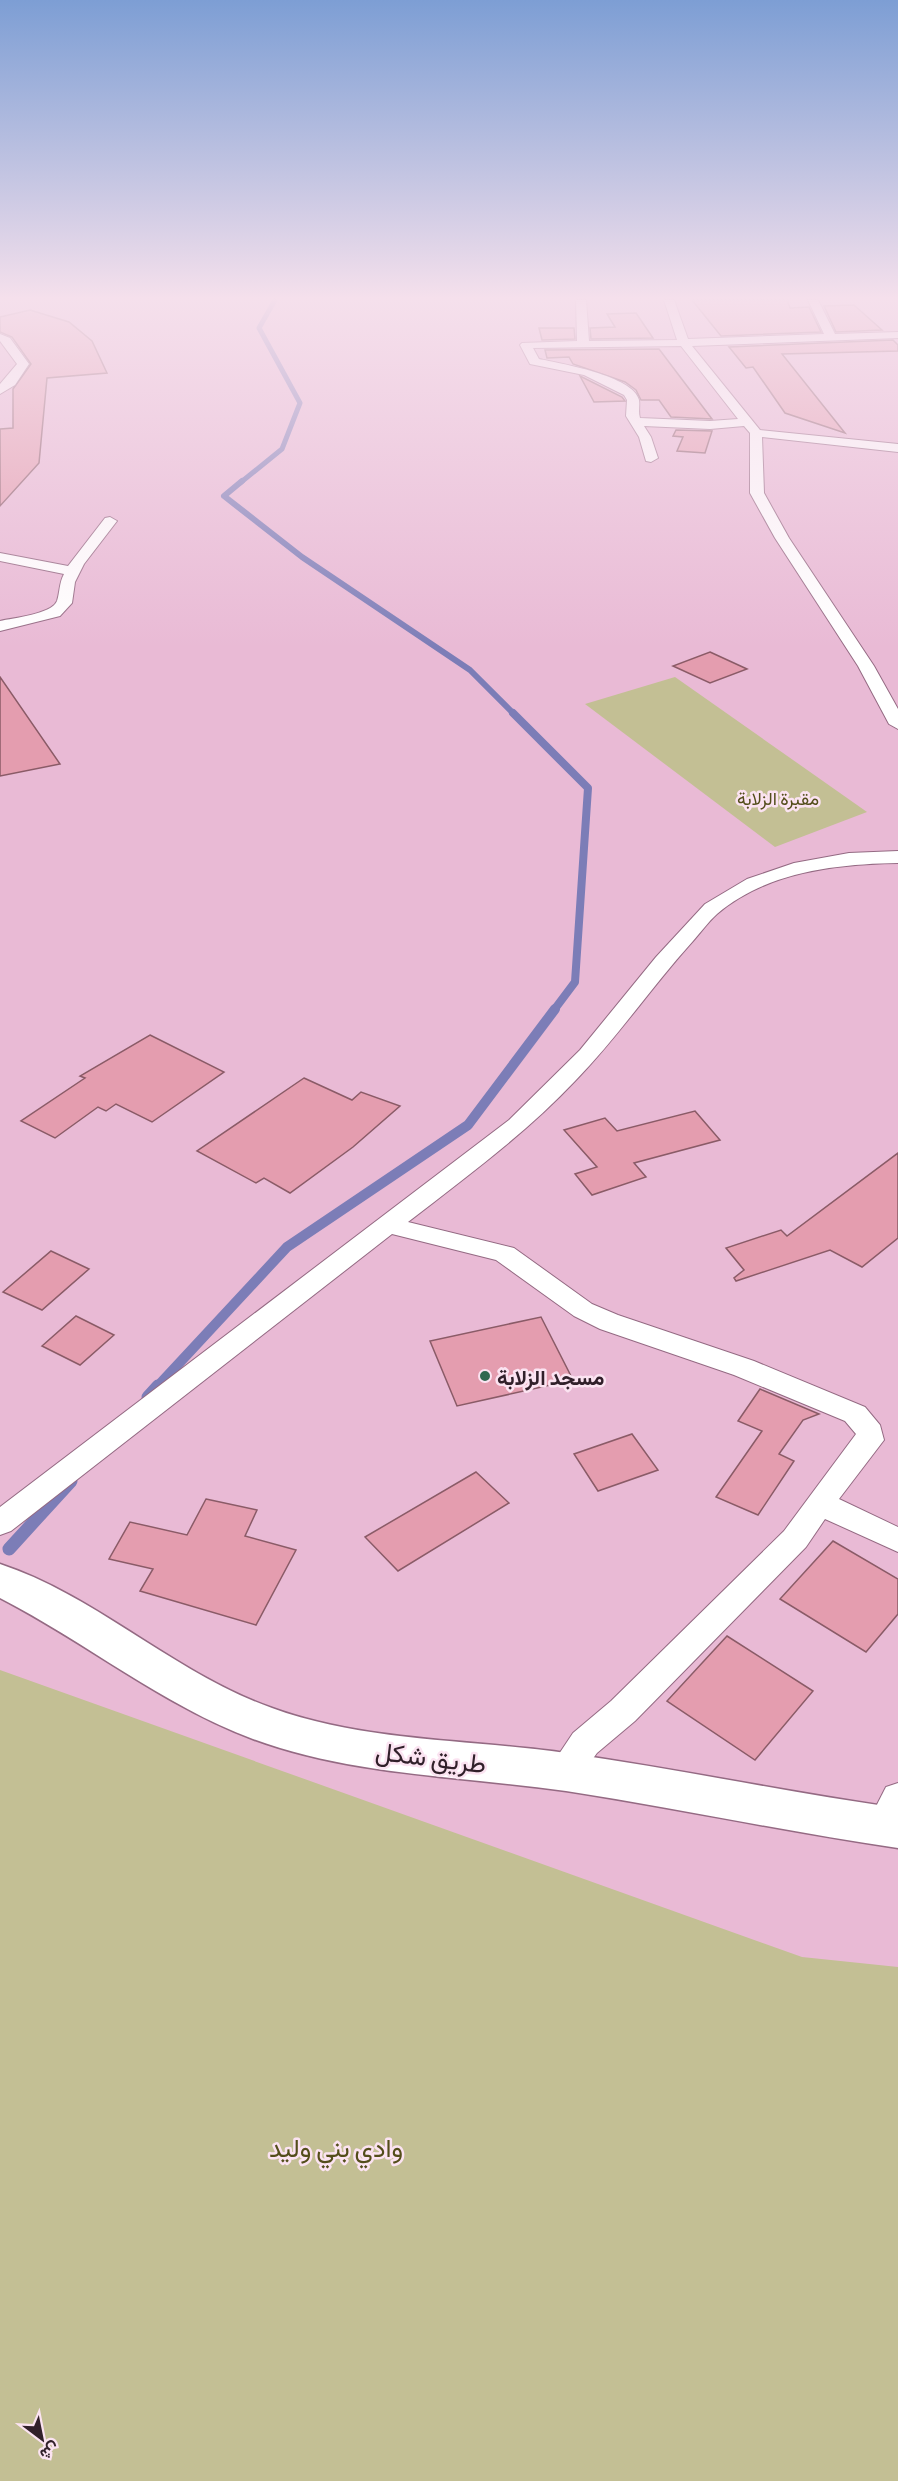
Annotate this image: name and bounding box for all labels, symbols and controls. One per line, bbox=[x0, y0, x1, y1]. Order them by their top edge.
park label: مقبرة الزلابة bbox=[737, 787, 819, 810]
place label: مسجد الزلابة bbox=[497, 1364, 604, 1391]
marker: مسجد الزلابة bbox=[478, 1369, 492, 1383]
street label: طريق شكل bbox=[374, 1734, 488, 1780]
park label: وادي بني وليد bbox=[269, 2131, 403, 2169]
north arrow bbox=[12, 2409, 72, 2469]
text: ش bbox=[36, 2438, 63, 2465]

